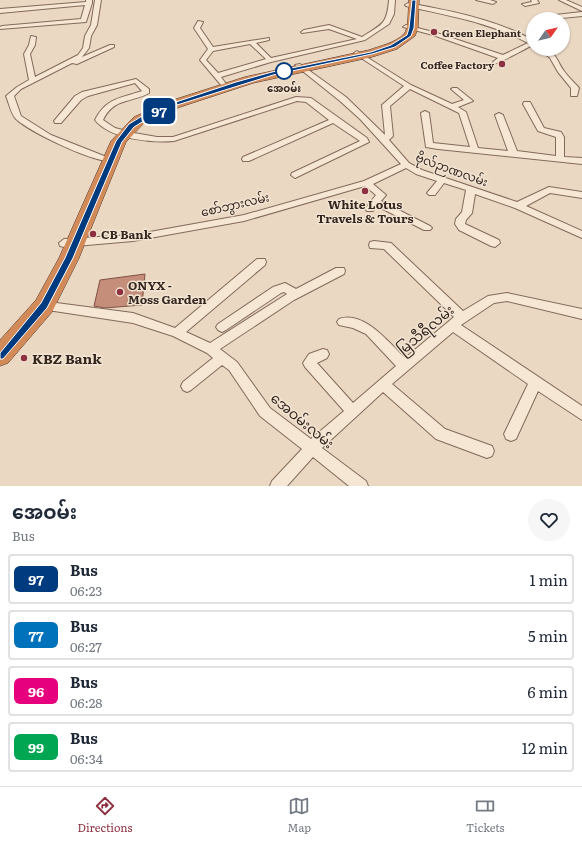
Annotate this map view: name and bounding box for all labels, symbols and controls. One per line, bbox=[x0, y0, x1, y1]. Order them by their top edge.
north arrow bbox=[526, 12, 570, 56]
map controls bbox=[526, 12, 570, 56]
place label: Green Elephant bbox=[442, 25, 522, 40]
marker: Green Elephant bbox=[429, 27, 439, 37]
place label: Coffee Factory bbox=[420, 57, 495, 72]
marker: Coffee Factory bbox=[497, 59, 507, 69]
marker: အေဝမ်း bbox=[275, 62, 293, 80]
place label: အေဝမ်း bbox=[267, 80, 301, 95]
line badge: 97 bbox=[141, 98, 177, 124]
text: 97 bbox=[151, 101, 167, 121]
street label: ဗိုလ်ဉာဏလမ်း bbox=[413, 148, 491, 192]
marker: White Lotus Travels & Tours bbox=[360, 186, 370, 196]
street label: စော်ဘွားလမ်း bbox=[199, 187, 272, 223]
place label: White Lotus Travels & Tours bbox=[317, 195, 413, 227]
place label: CB Bank bbox=[101, 225, 153, 243]
marker: CB Bank bbox=[88, 229, 98, 239]
place label: ONYX - Moss Garden bbox=[128, 276, 207, 308]
marker: ONYX - Moss Garden bbox=[115, 287, 125, 297]
street label: မြသီရီလမ်း bbox=[392, 299, 459, 361]
place label: KBZ Bank bbox=[32, 348, 102, 368]
marker: KBZ Bank bbox=[19, 353, 29, 363]
street label: အေဝမ်းလမ်း bbox=[267, 387, 339, 453]
text: အေဝမ်း bbox=[12, 497, 77, 525]
button: heart bbox=[528, 499, 570, 541]
text: Bus bbox=[12, 526, 35, 545]
text: Bus bbox=[70, 558, 98, 581]
text: 1 min bbox=[529, 568, 568, 591]
text: 97 bbox=[28, 569, 44, 589]
text: 06:23 bbox=[70, 581, 102, 600]
text: Bus bbox=[70, 614, 98, 637]
text: 5 min bbox=[528, 624, 568, 647]
text: 77 bbox=[28, 625, 44, 645]
text: 06:27 bbox=[70, 637, 102, 656]
text: Bus bbox=[70, 670, 98, 693]
text: 6 min bbox=[527, 680, 568, 703]
text: 96 bbox=[28, 681, 44, 701]
text: 06:28 bbox=[70, 693, 102, 712]
text: Bus bbox=[70, 726, 98, 749]
text: 12 min bbox=[522, 736, 568, 759]
text: 99 bbox=[28, 737, 44, 757]
text: 06:34 bbox=[70, 749, 103, 768]
tab: Directions bbox=[78, 795, 133, 835]
tab: Map bbox=[288, 795, 311, 835]
tab: Tickets bbox=[466, 795, 504, 835]

